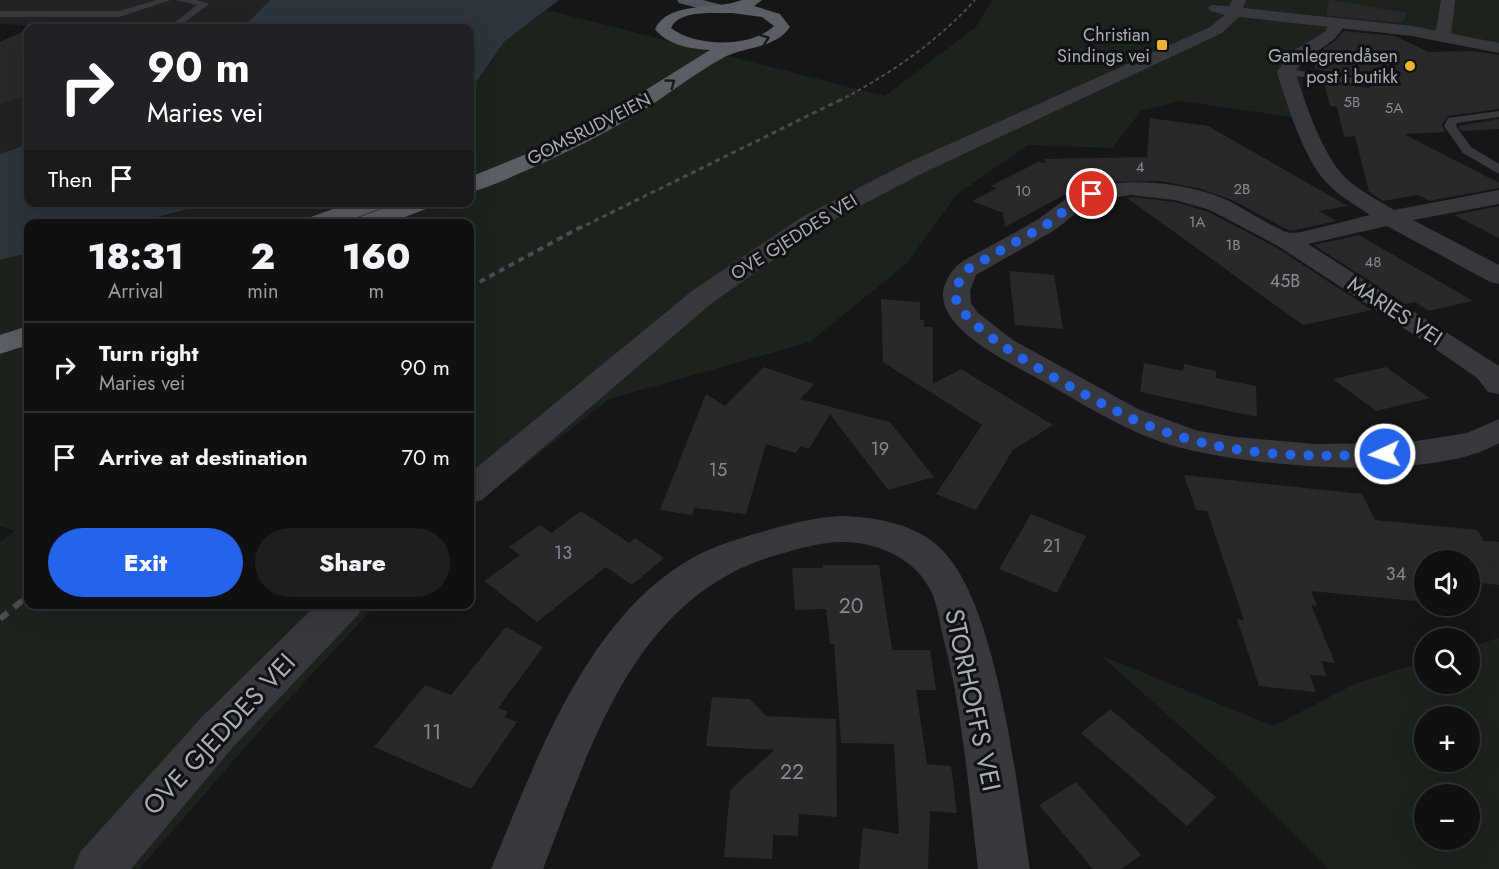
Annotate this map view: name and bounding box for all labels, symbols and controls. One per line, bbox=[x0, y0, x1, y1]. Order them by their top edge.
place label: Christian Sindings vei bbox=[1057, 22, 1150, 69]
one-way arrow bbox=[759, 33, 770, 46]
text: 90 m bbox=[147, 37, 250, 98]
marker: Christian Sindings vei bbox=[1155, 38, 1169, 52]
place label: Gamlegrendåsen post i butikk bbox=[1268, 43, 1398, 90]
icon: right bbox=[48, 48, 126, 126]
marker: Gamlegrendåsen post i butikk bbox=[1403, 59, 1417, 73]
one-way arrow bbox=[665, 80, 676, 91]
street label: GOMSRUDVEIEN bbox=[523, 87, 655, 171]
house number: 5B bbox=[1344, 91, 1360, 113]
text: Maries vei bbox=[147, 93, 263, 132]
house number: 5A bbox=[1385, 97, 1403, 119]
house number: 4 bbox=[1136, 156, 1145, 178]
icon: arrive bbox=[105, 162, 138, 195]
text: Then bbox=[48, 163, 93, 195]
pin bbox=[1066, 168, 1117, 219]
icon: arrive bbox=[1075, 177, 1108, 210]
house number: 2B bbox=[1234, 178, 1250, 200]
house number: 10 bbox=[1015, 180, 1031, 202]
street label: OVE GJEDDES VEI bbox=[726, 188, 862, 286]
house number: 1A bbox=[1189, 211, 1205, 233]
text: 18:31 bbox=[87, 230, 184, 282]
text: 2 bbox=[251, 230, 275, 282]
text: 160 bbox=[342, 230, 411, 282]
house number: 1B bbox=[1225, 234, 1241, 256]
house number: 48 bbox=[1365, 251, 1381, 273]
house number: 45B bbox=[1270, 268, 1300, 294]
street label: MARIES VEI bbox=[1342, 269, 1448, 353]
text: Arrival bbox=[108, 277, 163, 306]
text: min bbox=[247, 277, 279, 306]
text: m bbox=[368, 277, 384, 306]
text: Turn right bbox=[99, 337, 199, 369]
icon: right bbox=[48, 351, 81, 384]
text: 90 m bbox=[400, 351, 450, 383]
text: Maries vei bbox=[99, 369, 185, 398]
position arrow bbox=[1353, 422, 1417, 486]
house number: 19 bbox=[871, 436, 889, 462]
icon: arrive bbox=[48, 441, 81, 474]
text: Arrive at destination bbox=[99, 441, 308, 473]
text: 70 m bbox=[401, 441, 450, 473]
house number: 15 bbox=[709, 457, 727, 483]
button: Exit bbox=[48, 528, 243, 597]
button: Share bbox=[255, 528, 450, 597]
house number: 21 bbox=[1043, 533, 1061, 559]
house number: 13 bbox=[554, 540, 572, 566]
map controls bbox=[1414, 550, 1480, 850]
button: sound bbox=[1414, 550, 1480, 616]
house number: 34 bbox=[1386, 561, 1406, 587]
house number: 20 bbox=[839, 591, 863, 621]
street label: STORHOFFS VEI bbox=[935, 605, 1011, 795]
button: search bbox=[1414, 628, 1480, 694]
street label: OVE GJEDDES VEI bbox=[134, 645, 304, 823]
button: + bbox=[1414, 706, 1480, 772]
house number: 11 bbox=[423, 717, 441, 747]
house number: 22 bbox=[780, 757, 804, 787]
button: − bbox=[1414, 784, 1480, 850]

